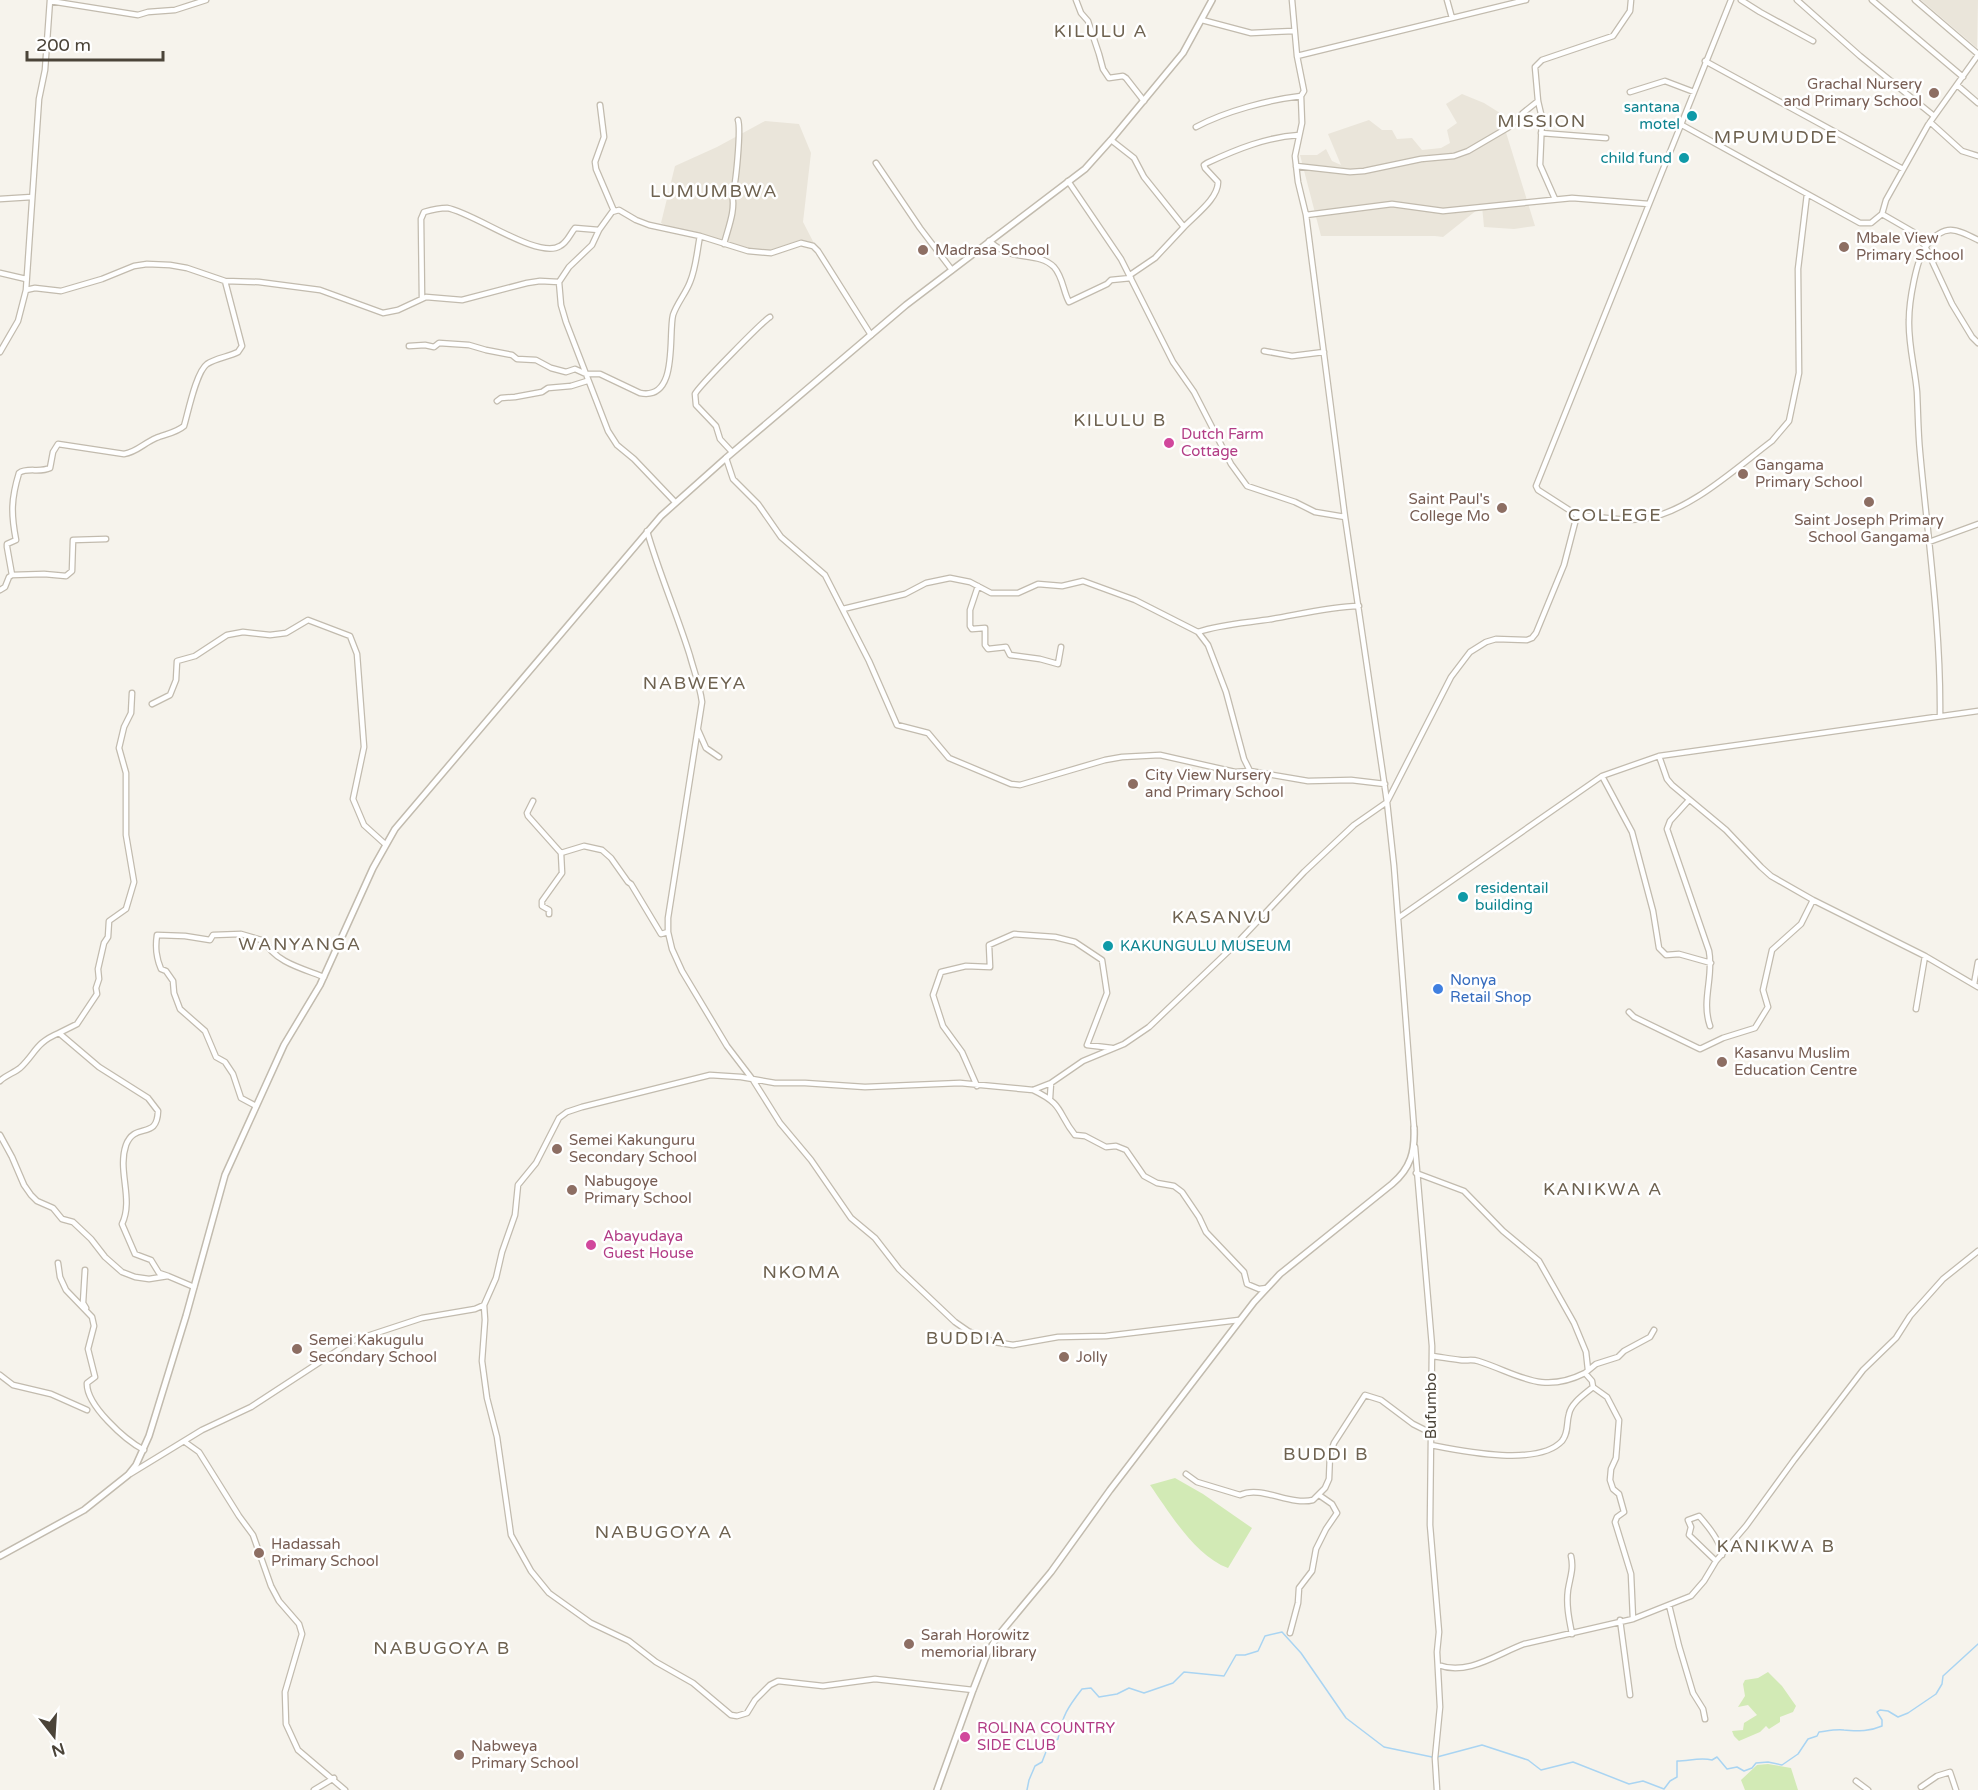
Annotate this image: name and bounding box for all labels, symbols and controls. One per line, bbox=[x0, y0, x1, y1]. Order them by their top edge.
district label: KILULU A bbox=[1054, 20, 1148, 42]
scale bar bbox=[27, 24, 164, 62]
text: 200 m bbox=[36, 34, 91, 56]
place label: Grachal Nursery and Primary School bbox=[1783, 75, 1922, 110]
marker: Grachal Nursery and Primary School bbox=[1927, 86, 1941, 100]
place label: santana motel bbox=[1624, 98, 1680, 133]
marker: santana motel bbox=[1685, 109, 1699, 123]
district label: MISSION bbox=[1497, 110, 1587, 132]
district label: MPUMUDDE bbox=[1714, 126, 1838, 148]
place label: child fund bbox=[1601, 149, 1672, 167]
marker: child fund bbox=[1677, 151, 1691, 165]
district label: LUMUMBWA bbox=[650, 180, 778, 202]
place label: Mbale View Primary School bbox=[1856, 229, 1964, 264]
marker: Mbale View Primary School bbox=[1837, 240, 1851, 254]
place label: Madrasa School bbox=[935, 241, 1049, 259]
marker: Madrasa School bbox=[916, 243, 930, 257]
district label: KILULU B bbox=[1073, 409, 1167, 431]
place label: Dutch Farm Cottage bbox=[1181, 425, 1264, 460]
marker: Dutch Farm Cottage bbox=[1162, 436, 1176, 450]
place label: Gangama Primary School bbox=[1755, 456, 1863, 491]
marker: Gangama Primary School bbox=[1736, 467, 1750, 481]
place label: Saint Paul's College Mo bbox=[1409, 490, 1490, 525]
marker: Saint Joseph Primary School Gangama bbox=[1862, 495, 1876, 509]
marker: Saint Paul's College Mo bbox=[1495, 501, 1509, 515]
district label: COLLEGE bbox=[1568, 504, 1662, 526]
place label: Saint Joseph Primary School Gangama bbox=[1794, 511, 1944, 546]
district label: NABWEYA bbox=[643, 672, 747, 694]
place label: City View Nursery and Primary School bbox=[1145, 766, 1284, 801]
marker: City View Nursery and Primary School bbox=[1126, 777, 1140, 791]
place label: residentail building bbox=[1475, 879, 1549, 914]
marker: residentail building bbox=[1456, 890, 1470, 904]
district label: KASANVU bbox=[1172, 906, 1272, 928]
district label: WANYANGA bbox=[238, 933, 362, 955]
place label: KAKUNGULU MUSEUM bbox=[1120, 937, 1291, 955]
marker: KAKUNGULU MUSEUM bbox=[1101, 939, 1115, 953]
place label: Nonya Retail Shop bbox=[1450, 971, 1532, 1006]
marker: Nonya Retail Shop bbox=[1431, 982, 1445, 996]
place label: Kasanvu Muslim Education Centre bbox=[1734, 1044, 1857, 1079]
marker: Kasanvu Muslim Education Centre bbox=[1715, 1055, 1729, 1069]
place label: Semei Kakunguru Secondary School bbox=[569, 1131, 697, 1166]
marker: Semei Kakunguru Secondary School bbox=[550, 1142, 564, 1156]
place label: Nabugoye Primary School bbox=[584, 1172, 692, 1207]
district label: KANIKWA A bbox=[1543, 1178, 1663, 1200]
marker: Nabugoye Primary School bbox=[565, 1183, 579, 1197]
place label: Abayudaya Guest House bbox=[603, 1227, 694, 1262]
marker: Abayudaya Guest House bbox=[584, 1238, 598, 1252]
district label: NKOMA bbox=[763, 1261, 841, 1283]
district label: BUDDIA bbox=[926, 1327, 1006, 1349]
place label: Semei Kakugulu Secondary School bbox=[309, 1331, 437, 1366]
marker: Semei Kakugulu Secondary School bbox=[290, 1342, 304, 1356]
place label: Jolly bbox=[1076, 1348, 1108, 1366]
marker: Jolly bbox=[1057, 1350, 1071, 1364]
street label: Bufumbo bbox=[1422, 1373, 1440, 1439]
district label: BUDDI B bbox=[1283, 1443, 1369, 1465]
district label: NABUGOYA A bbox=[595, 1521, 733, 1543]
place label: Hadassah Primary School bbox=[271, 1535, 379, 1570]
district label: KANIKWA B bbox=[1716, 1535, 1836, 1557]
marker: Hadassah Primary School bbox=[252, 1546, 266, 1560]
place label: Sarah Horowitz memorial library bbox=[921, 1626, 1037, 1661]
district label: NABUGOYA B bbox=[373, 1637, 511, 1659]
marker: Sarah Horowitz memorial library bbox=[902, 1637, 916, 1651]
north arrow bbox=[24, 1706, 84, 1766]
place label: ROLINA COUNTRY SIDE CLUB bbox=[977, 1719, 1115, 1754]
marker: ROLINA COUNTRY SIDE CLUB bbox=[958, 1730, 972, 1744]
place label: Nabweya Primary School bbox=[471, 1737, 579, 1772]
text: N bbox=[49, 1738, 67, 1761]
marker: Nabweya Primary School bbox=[452, 1748, 466, 1762]

